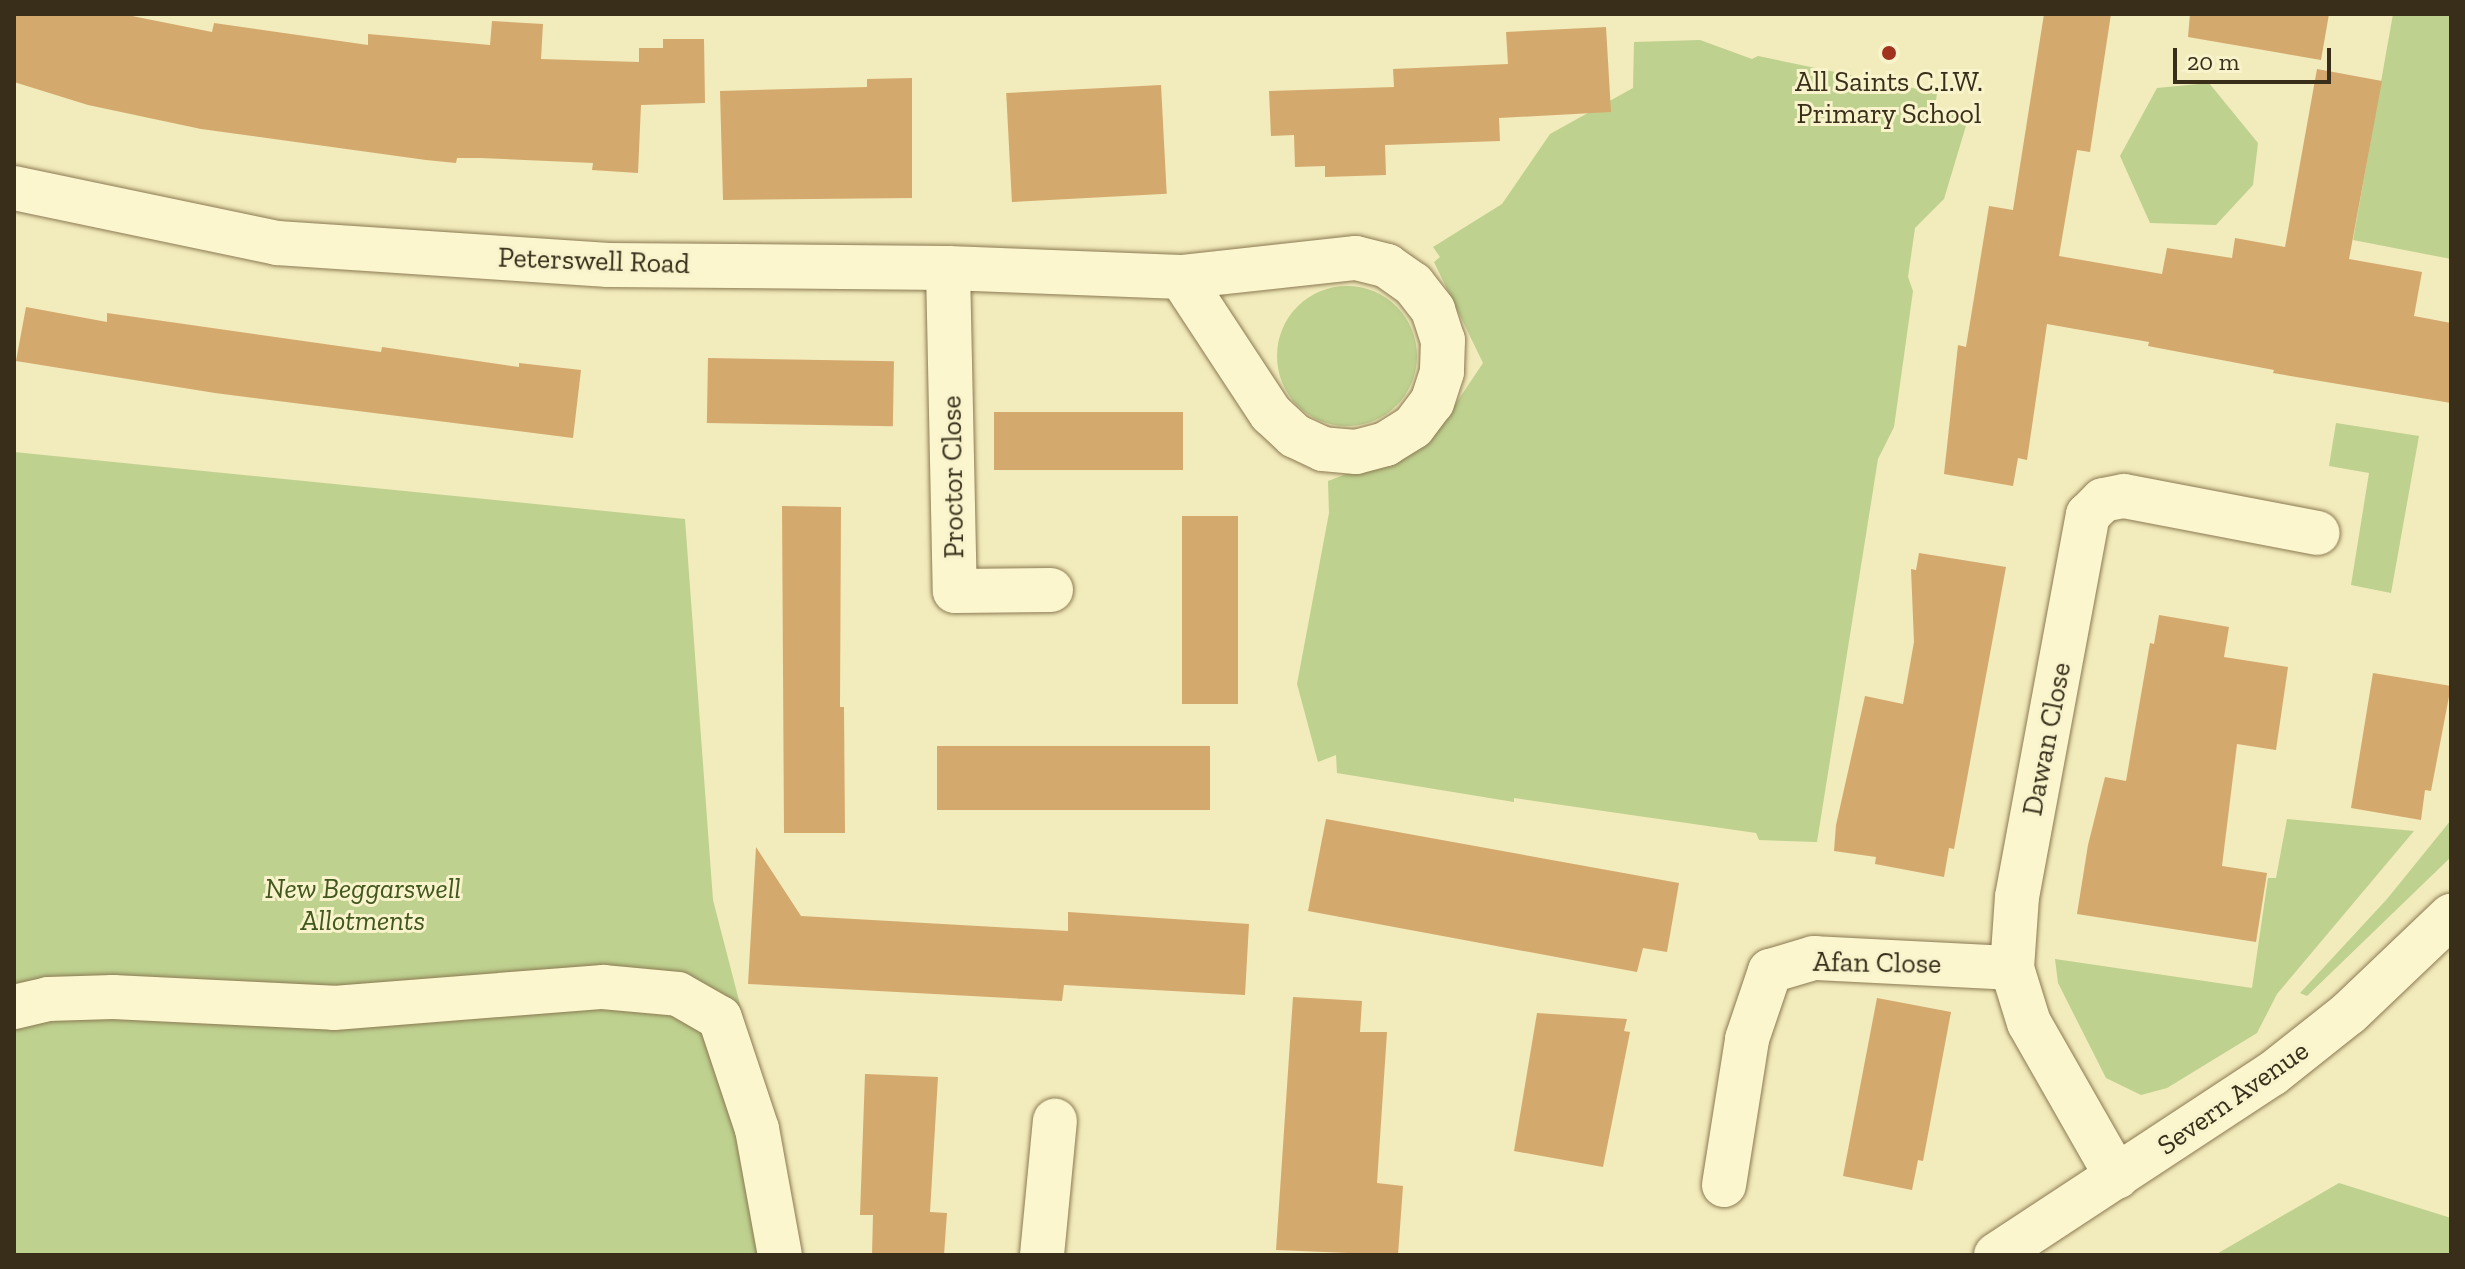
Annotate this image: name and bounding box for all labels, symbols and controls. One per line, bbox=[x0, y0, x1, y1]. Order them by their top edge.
scale bar bbox=[2177, 32, 2335, 82]
marker: All Saints C.I.W. Primary School bbox=[1880, 44, 1898, 62]
text: 20 m bbox=[2187, 47, 2239, 76]
place label: All Saints C.I.W. Primary School bbox=[1795, 65, 1983, 131]
street label: Peterswell Road bbox=[498, 241, 690, 281]
street label: Proctor Close bbox=[935, 395, 971, 559]
street label: Dawan Close bbox=[2016, 660, 2078, 818]
park label: New Beggarswell Allotments bbox=[265, 872, 461, 938]
street label: Afan Close bbox=[1813, 945, 1941, 981]
street label: Severn Avenue bbox=[2151, 1033, 2315, 1163]

